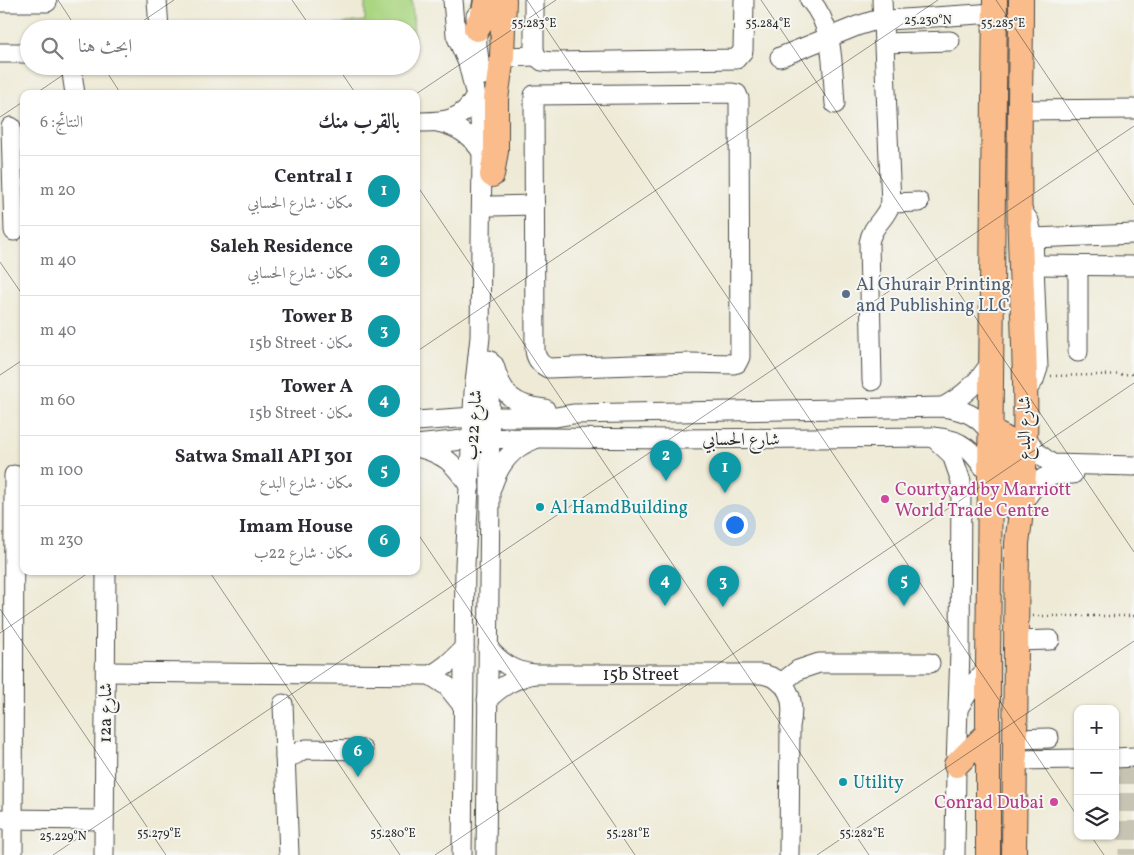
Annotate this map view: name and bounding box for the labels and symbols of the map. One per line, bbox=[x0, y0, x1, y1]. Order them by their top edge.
text: 25.230°N bbox=[904, 13, 952, 29]
text: 55.283°E bbox=[512, 16, 556, 32]
text: 55.284°E bbox=[745, 16, 791, 32]
text: 55.285°E bbox=[981, 16, 1025, 32]
place label: Al Ghurair Printing and Publishing LLC bbox=[856, 273, 1011, 319]
marker: Al Ghurair Printing and Publishing LLC bbox=[840, 288, 852, 300]
street label: شارع 22ب bbox=[460, 389, 490, 461]
street label: شارع البدع bbox=[1013, 396, 1039, 460]
street label: شارع الحسابي bbox=[702, 428, 780, 454]
pin: 2 bbox=[650, 440, 682, 481]
pin: 1 bbox=[709, 452, 741, 493]
place label: Courtyard by Marriott World Trade Centre bbox=[895, 478, 1071, 524]
marker: Courtyard by Marriott World Trade Centre bbox=[879, 493, 891, 505]
place label: Al HamdBuilding bbox=[550, 496, 688, 521]
marker: Al HamdBuilding bbox=[534, 501, 546, 513]
your location bbox=[722, 512, 748, 538]
pin: 4 bbox=[649, 565, 681, 606]
pin: 5 bbox=[888, 565, 920, 606]
pin: 3 bbox=[707, 566, 739, 607]
street label: 15b Street bbox=[603, 663, 679, 688]
street label: 12a شارع bbox=[93, 683, 121, 743]
pin: 6 bbox=[342, 736, 374, 777]
place label: Utility bbox=[853, 771, 904, 796]
marker: Utility bbox=[837, 776, 849, 788]
place label: Conrad Dubai bbox=[934, 791, 1044, 816]
marker: Conrad Dubai bbox=[1048, 796, 1060, 808]
text: 55.279°E bbox=[137, 826, 181, 842]
text: 55.280°E bbox=[370, 826, 416, 842]
text: 55.281°E bbox=[606, 826, 650, 842]
text: 55.282°E bbox=[840, 826, 884, 842]
text: 25.229°N bbox=[39, 829, 87, 845]

